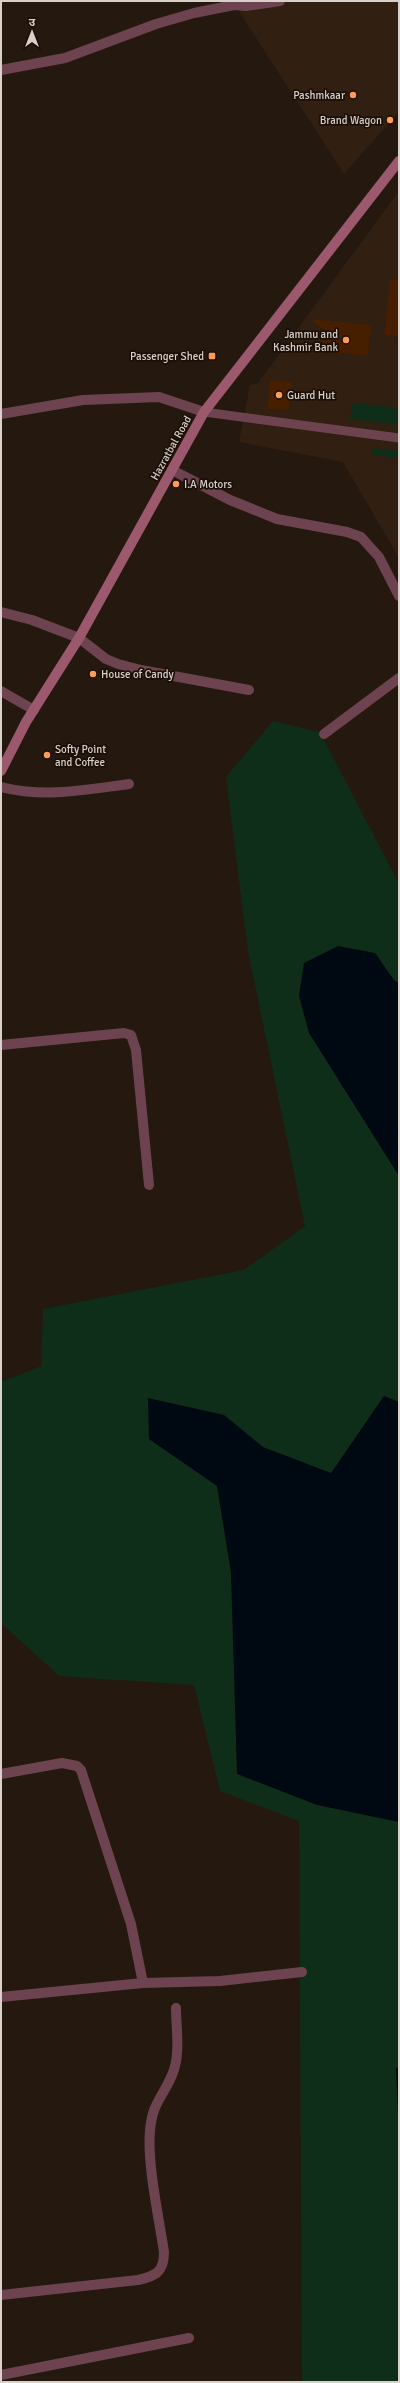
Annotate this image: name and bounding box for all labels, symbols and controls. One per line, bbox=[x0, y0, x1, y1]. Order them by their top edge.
north arrow bbox=[12, 12, 52, 52]
text: उ bbox=[29, 16, 36, 29]
place label: Pashmkaar bbox=[293, 89, 345, 102]
marker: Pashmkaar bbox=[348, 90, 358, 100]
place label: Brand Wagon bbox=[320, 114, 382, 127]
marker: Brand Wagon bbox=[385, 115, 395, 125]
place label: Jammu and Kashmir Bank bbox=[273, 328, 338, 354]
marker: Jammu and Kashmir Bank bbox=[341, 335, 351, 345]
place label: Passenger Shed bbox=[130, 350, 204, 363]
marker: Passenger Shed bbox=[207, 351, 217, 361]
place label: Guard Hut bbox=[287, 389, 335, 402]
marker: Guard Hut bbox=[274, 390, 284, 400]
street label: Hazratbal Road bbox=[148, 413, 194, 483]
place label: I.A Motors bbox=[184, 478, 232, 491]
marker: I.A Motors bbox=[171, 479, 181, 489]
place label: House of Candy bbox=[101, 668, 175, 681]
marker: House of Candy bbox=[88, 669, 98, 679]
place label: Softy Point and Coffee bbox=[55, 743, 106, 769]
marker: Softy Point and Coffee bbox=[42, 750, 52, 760]

